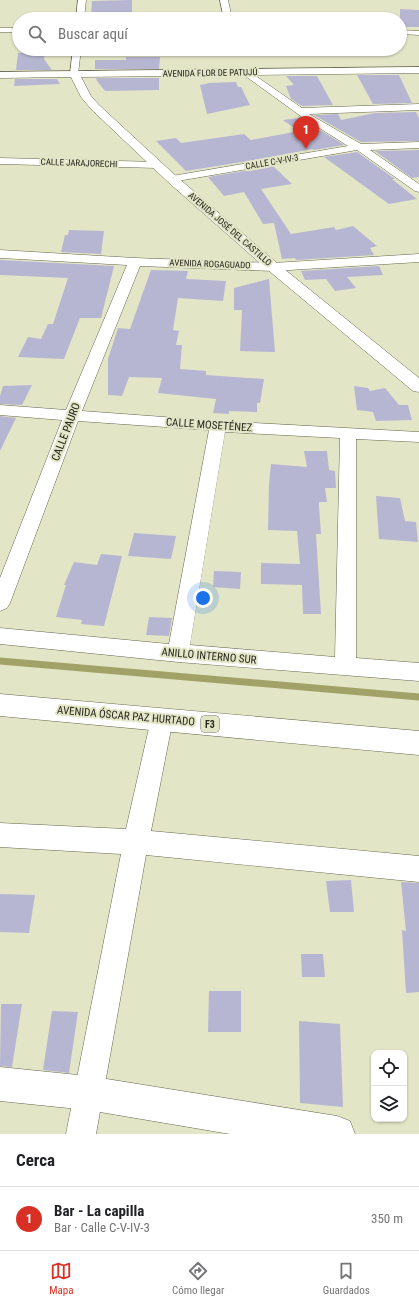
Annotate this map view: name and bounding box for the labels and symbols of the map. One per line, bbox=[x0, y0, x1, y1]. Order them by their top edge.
street label: AVENIDA FLOR DE PATUJÚ bbox=[162, 66, 258, 79]
pin: 1 bbox=[293, 116, 319, 149]
street label: CALLE C-V-IV-3 bbox=[245, 152, 299, 172]
street label: CALLE JARAJORECHI bbox=[40, 157, 118, 169]
street label: AVENIDA JOSÉ DEL CASTILLO bbox=[186, 189, 274, 268]
street label: AVENIDA ROGAGUADO bbox=[169, 258, 251, 270]
street label: CALLE PAURO bbox=[49, 401, 83, 463]
street label: CALLE MOSETÉNEZ bbox=[165, 415, 253, 435]
your location bbox=[193, 588, 213, 608]
street label: ANILLO INTERNO SUR bbox=[161, 645, 257, 667]
street label: AVENIDA ÓSCAR PAZ HURTADO bbox=[57, 703, 195, 729]
road number: F3 bbox=[201, 716, 219, 732]

